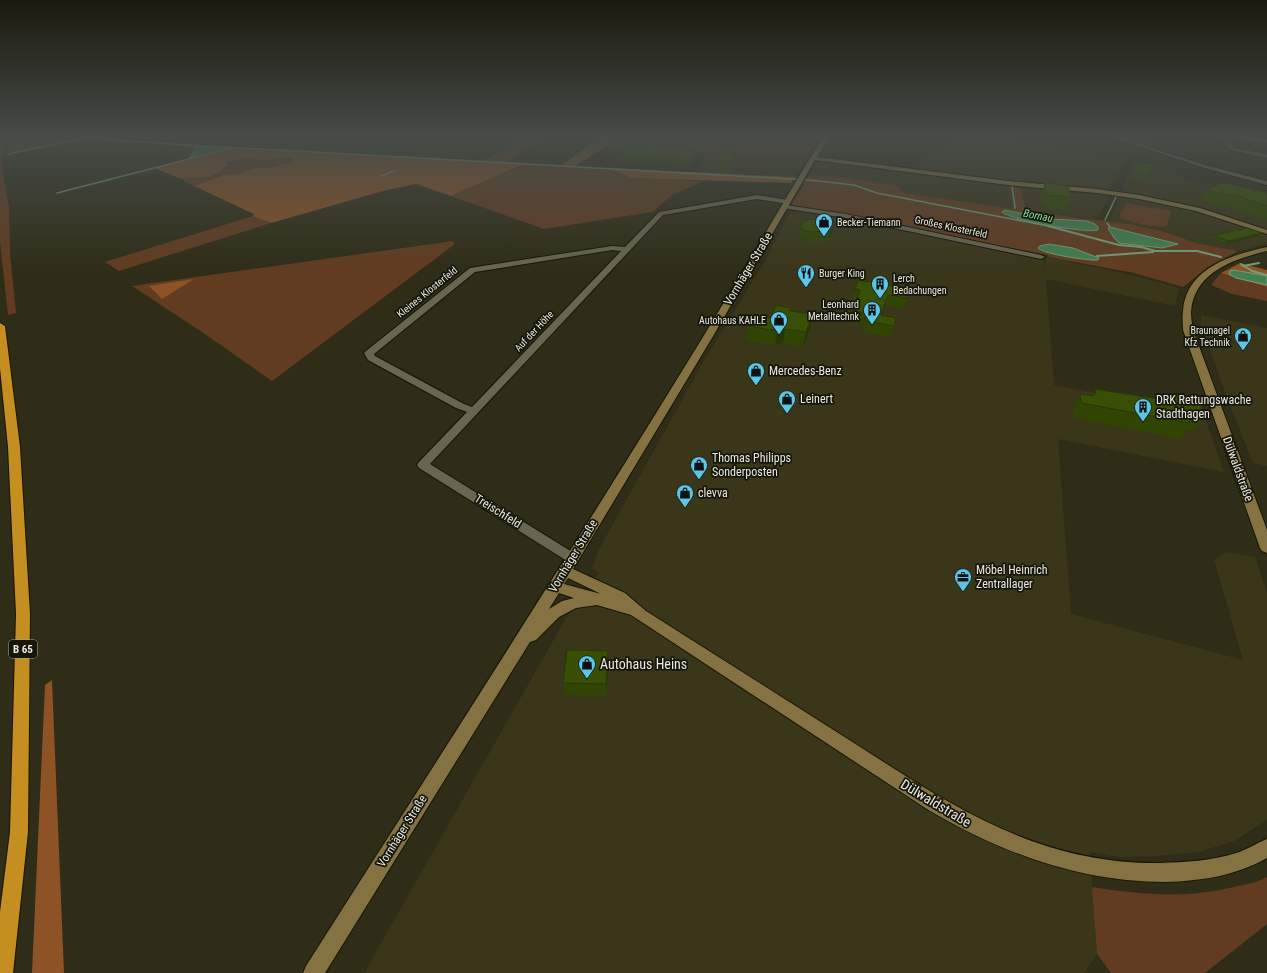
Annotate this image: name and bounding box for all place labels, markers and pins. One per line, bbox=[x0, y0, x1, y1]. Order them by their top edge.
shop icon: Becker-Tiemann bbox=[814, 212, 834, 237]
place label: Becker-Tiemann bbox=[837, 217, 901, 228]
restaurant icon: Burger King bbox=[796, 263, 816, 288]
place label: Burger King bbox=[819, 268, 865, 279]
place label: Lerch Bedachungen bbox=[893, 273, 947, 296]
building icon: Lerch Bedachungen bbox=[870, 274, 890, 299]
place label: Leonhard Metalltechnk bbox=[808, 299, 859, 322]
building icon: Leonhard Metalltechnk bbox=[862, 300, 882, 325]
shop icon: Autohaus KAHLE bbox=[769, 310, 789, 335]
place label: Autohaus KAHLE bbox=[699, 315, 766, 326]
place label: Braunagel Kfz Technik bbox=[1184, 325, 1230, 348]
shop icon: Braunagel Kfz Technik bbox=[1233, 326, 1253, 351]
shop icon: Mercedes-Benz bbox=[746, 361, 766, 386]
place label: Mercedes-Benz bbox=[769, 364, 842, 378]
shop icon: Leinert bbox=[777, 389, 797, 414]
place label: Leinert bbox=[800, 392, 833, 406]
place label: DRK Rettungswache Stadthagen bbox=[1156, 393, 1252, 421]
building icon: DRK Rettungswache Stadthagen bbox=[1133, 397, 1153, 422]
place label: Thomas Philipps Sonderposten bbox=[712, 451, 791, 479]
shop icon: Thomas Philipps Sonderposten bbox=[689, 455, 709, 480]
shop icon: clevva bbox=[675, 483, 695, 508]
place label: clevva bbox=[698, 486, 728, 500]
place label: Möbel Heinrich Zentrallager bbox=[976, 563, 1048, 591]
office icon: Möbel Heinrich Zentrallager bbox=[953, 567, 973, 592]
shop icon: Autohaus Heins bbox=[577, 654, 597, 679]
place label: Autohaus Heins bbox=[600, 656, 687, 672]

